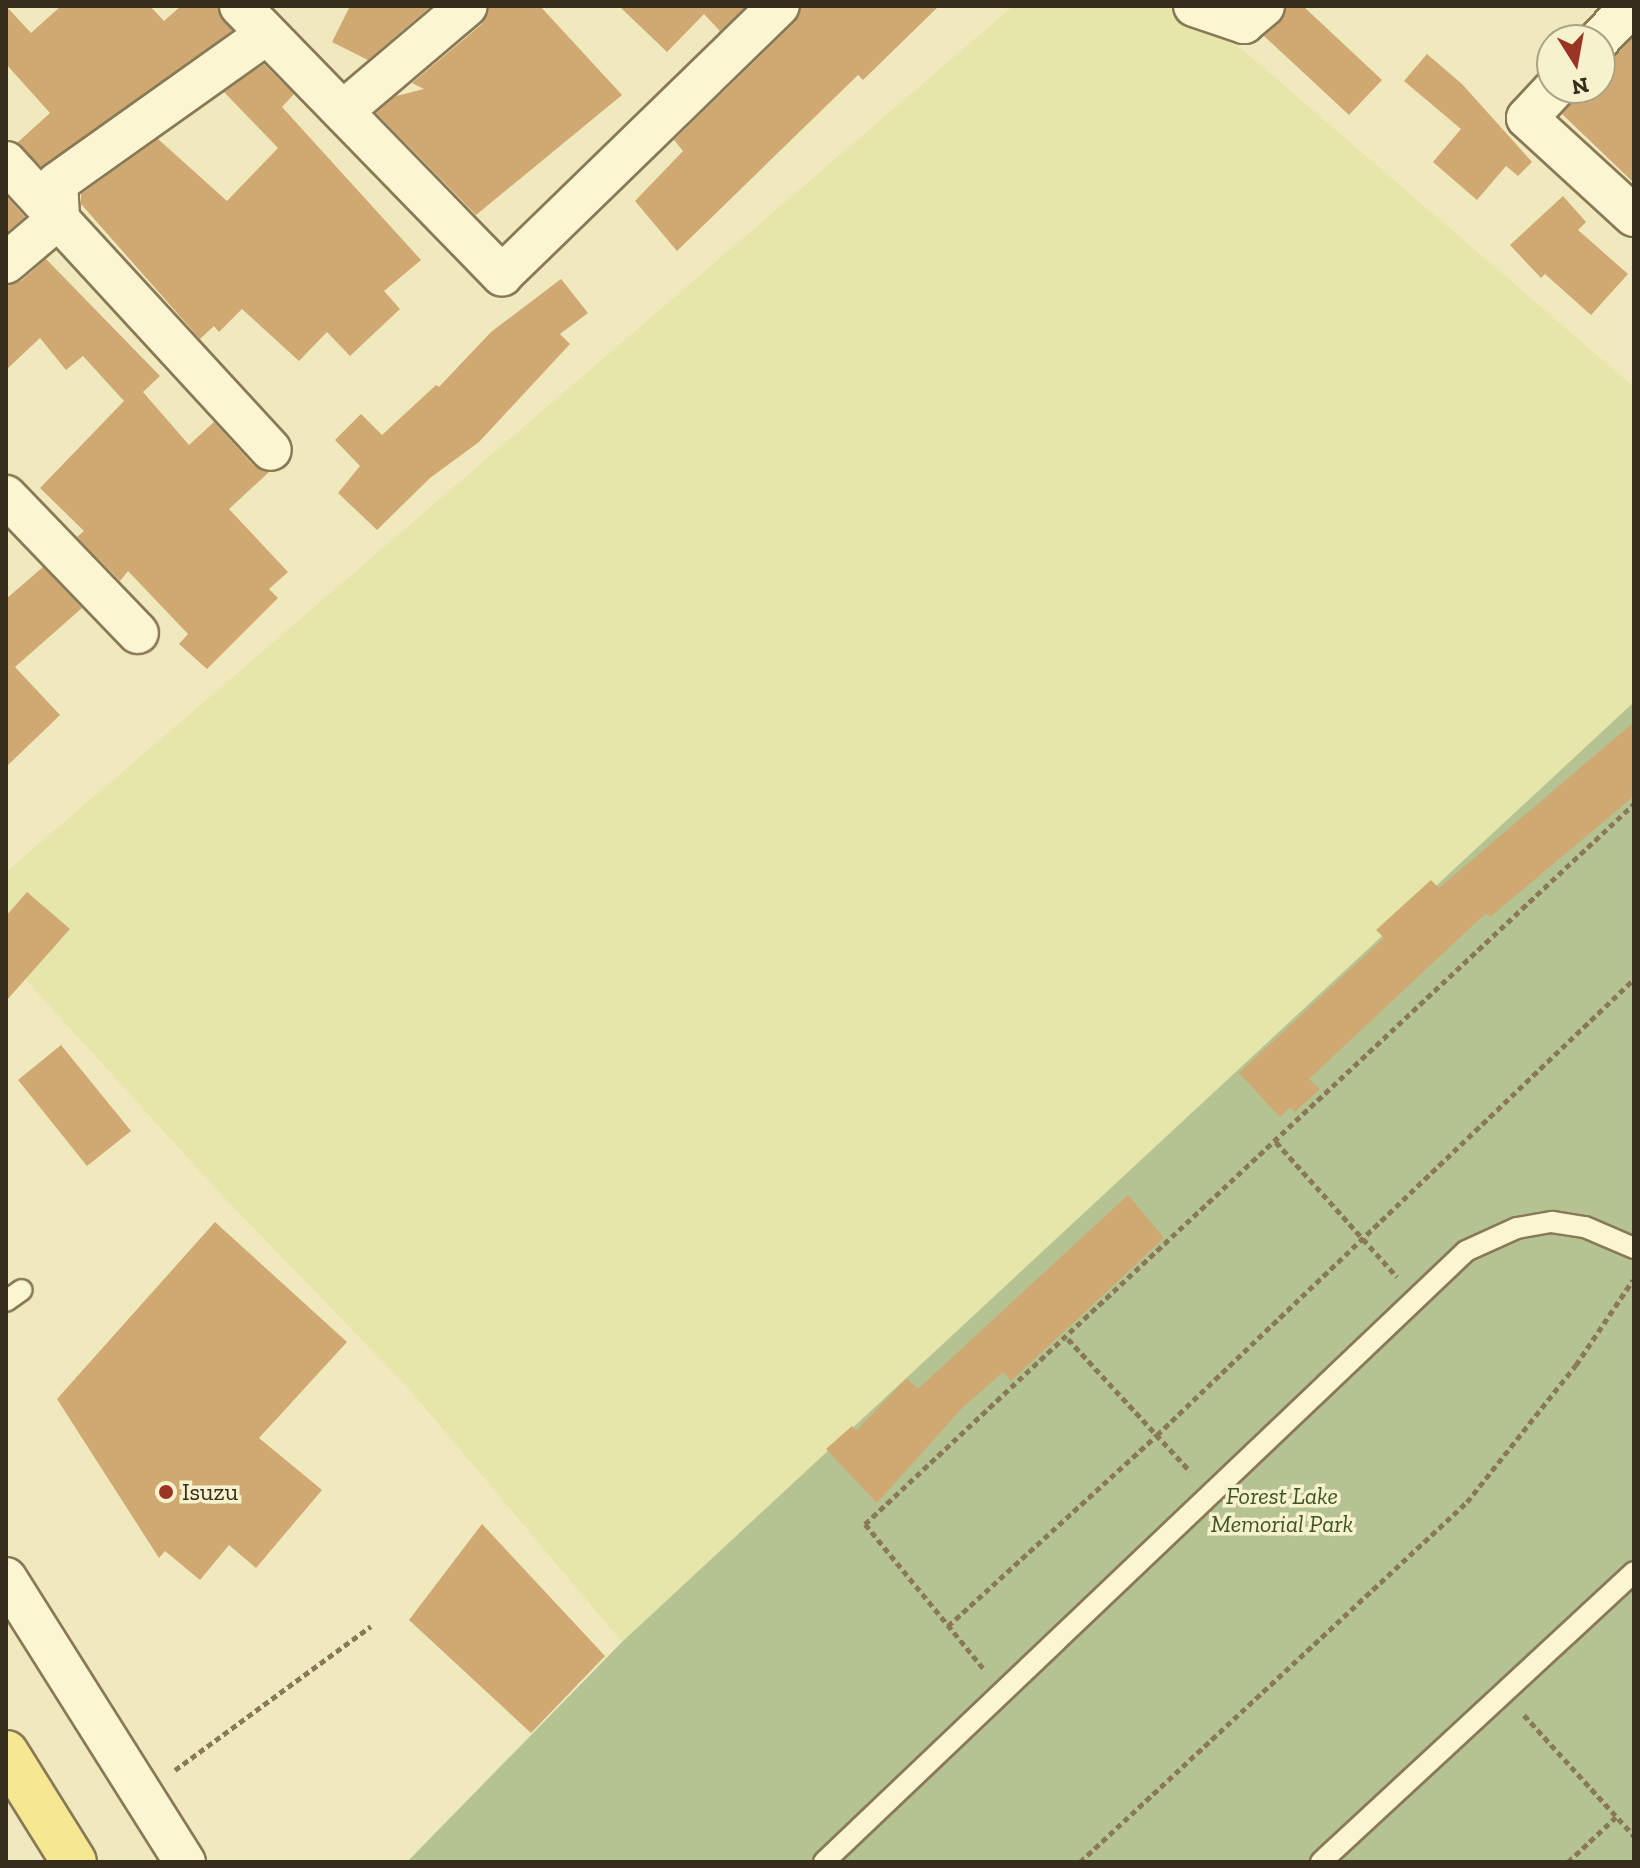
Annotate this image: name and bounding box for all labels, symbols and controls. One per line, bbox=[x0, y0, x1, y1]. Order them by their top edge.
north arrow bbox=[1536, 24, 1616, 104]
text: N bbox=[1570, 71, 1591, 101]
place label: Isuzu bbox=[182, 1478, 238, 1506]
park label: Forest Lake Memorial Park bbox=[1211, 1482, 1353, 1538]
marker: Isuzu bbox=[157, 1483, 175, 1501]

